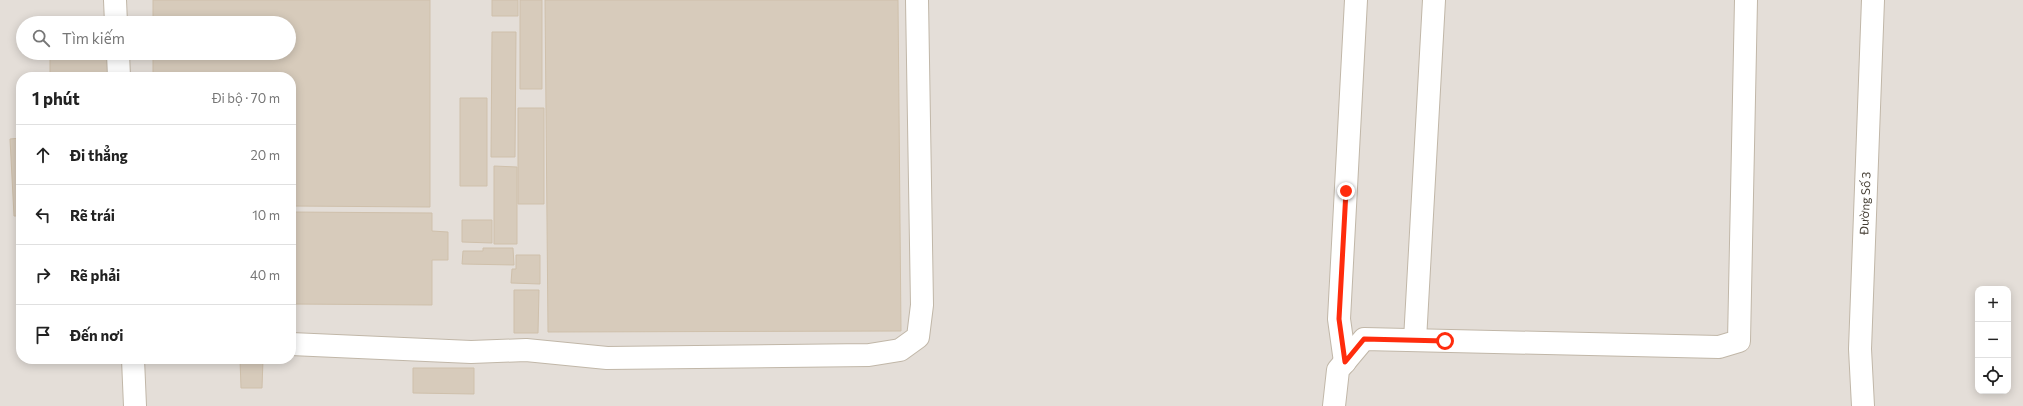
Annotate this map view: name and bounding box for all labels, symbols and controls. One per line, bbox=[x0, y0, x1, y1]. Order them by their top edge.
search box bbox=[16, 16, 296, 60]
icon: search bbox=[30, 27, 52, 49]
text: Tìm kiếm bbox=[62, 29, 125, 47]
text: 1 phút bbox=[32, 88, 80, 109]
text: Đi bộ · 70 m bbox=[212, 90, 280, 106]
icon: ahead bbox=[32, 144, 54, 166]
text: Đi thẳng bbox=[70, 146, 128, 164]
text: 20 m bbox=[251, 147, 280, 163]
street label: Đường Số 3 bbox=[1856, 171, 1873, 236]
route end bbox=[1337, 182, 1355, 200]
icon: left bbox=[32, 204, 54, 226]
text: Rẽ trái bbox=[70, 206, 115, 224]
text: 10 m bbox=[252, 207, 280, 223]
icon: right bbox=[32, 264, 54, 286]
text: Rẽ phải bbox=[70, 266, 120, 284]
text: 40 m bbox=[250, 267, 280, 283]
map controls bbox=[1975, 286, 2011, 394]
button: + bbox=[1975, 286, 2011, 322]
button: − bbox=[1975, 322, 2011, 358]
icon: arrive bbox=[32, 324, 54, 346]
text: Đến nơi bbox=[70, 326, 123, 344]
route start bbox=[1436, 332, 1454, 350]
button: locate bbox=[1975, 358, 2011, 394]

